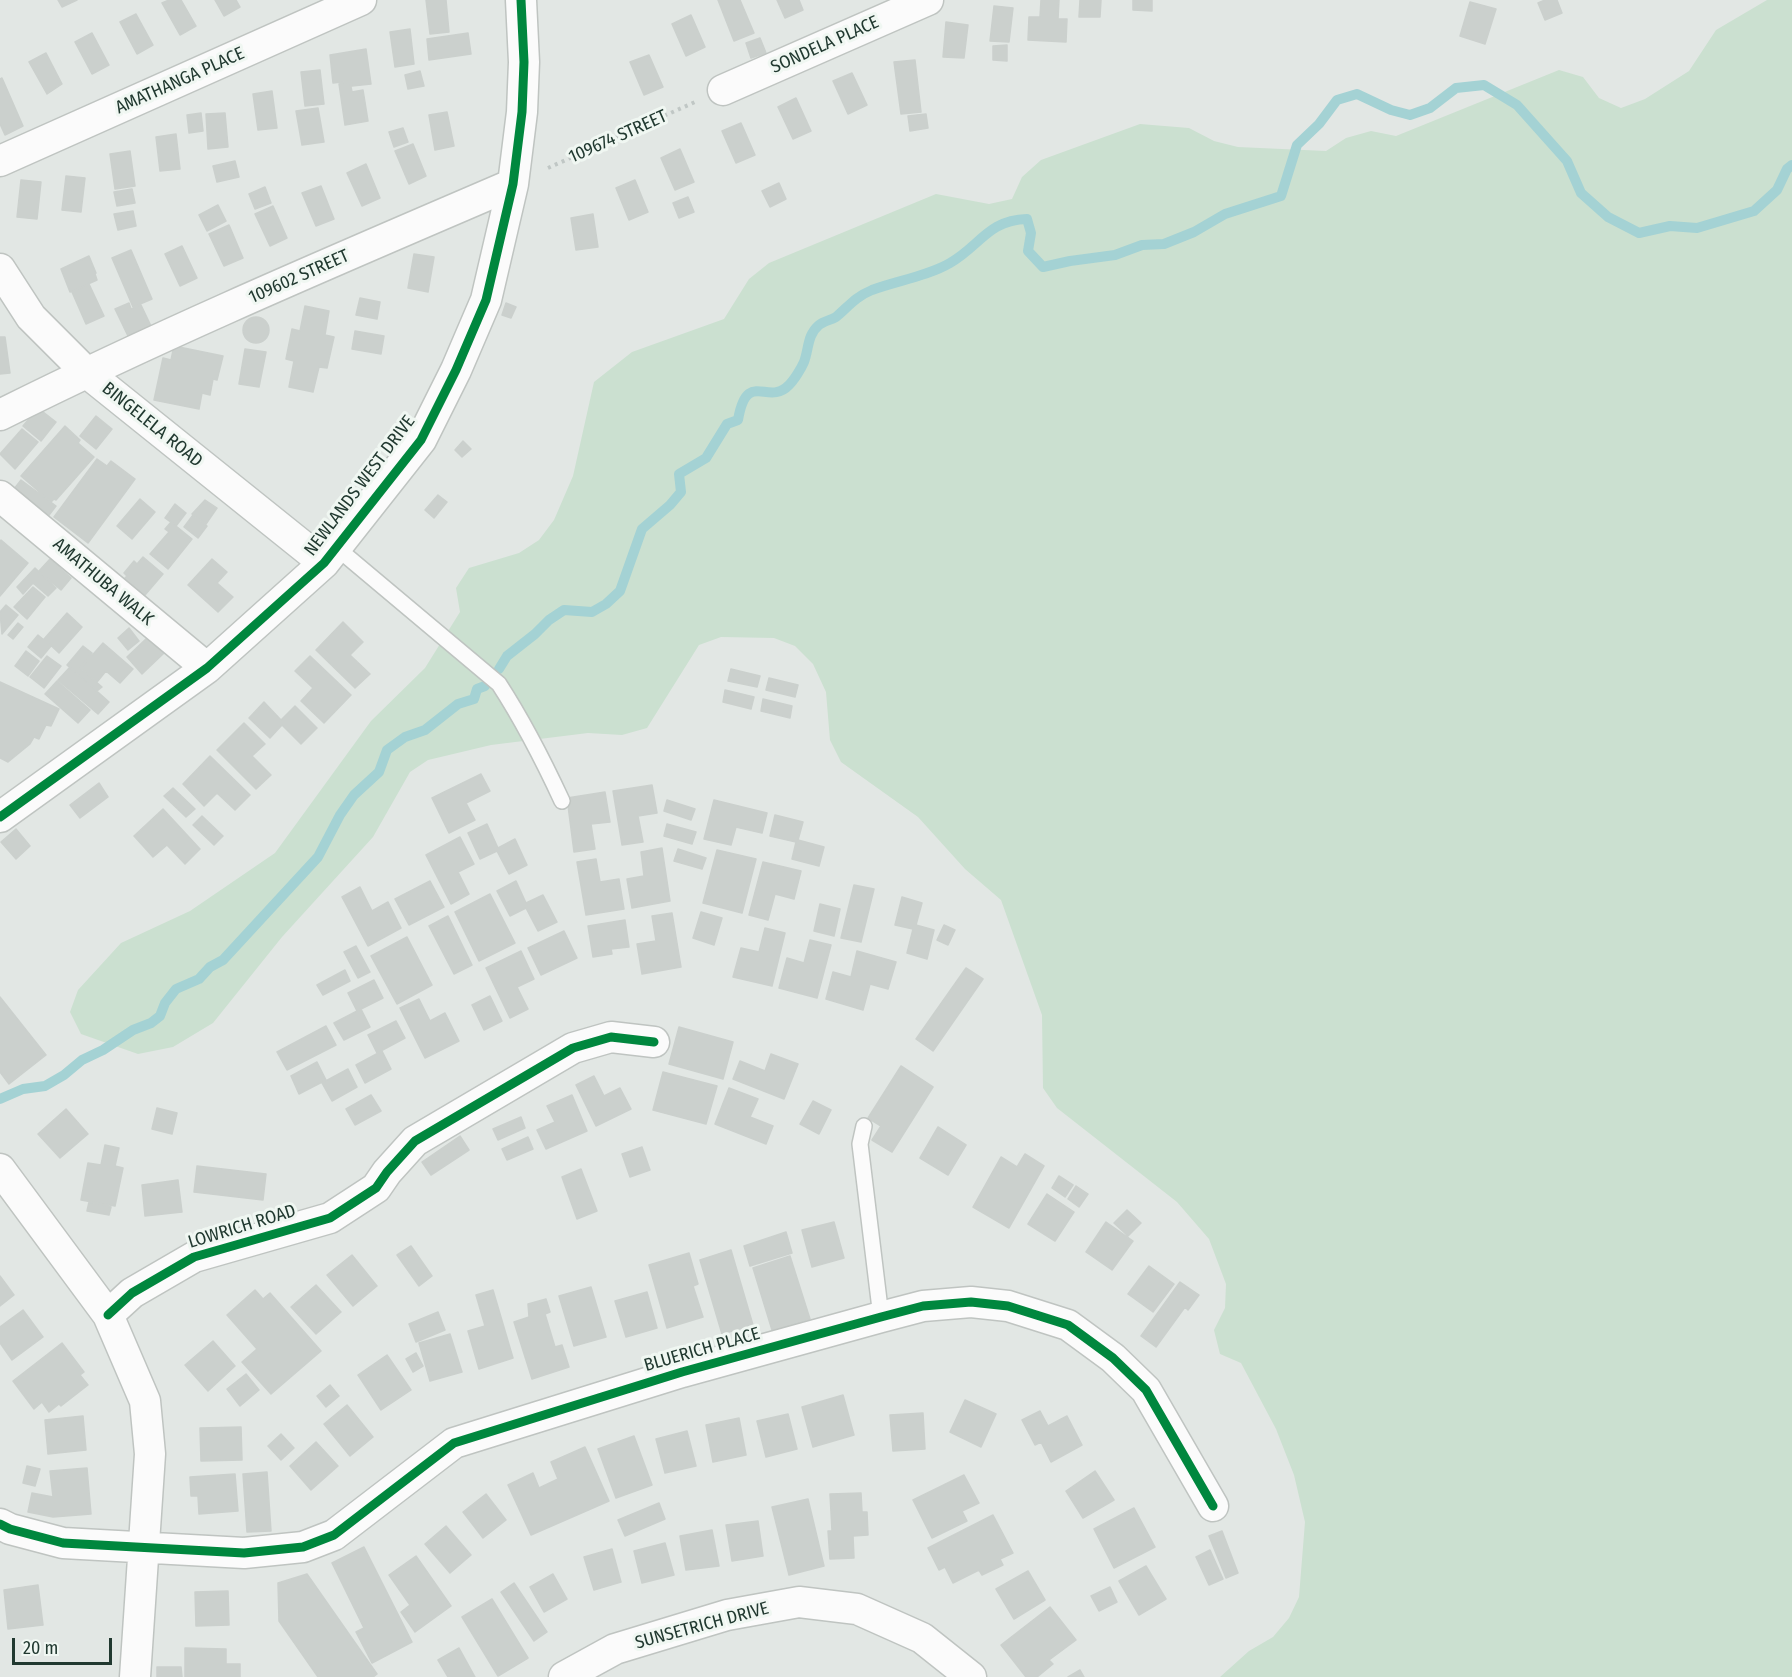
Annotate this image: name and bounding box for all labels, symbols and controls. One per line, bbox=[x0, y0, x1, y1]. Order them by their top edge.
street label: SONDELA PLACE bbox=[768, 12, 882, 78]
street label: AMATHANGA PLACE bbox=[112, 43, 248, 119]
street label: 109674 STREET bbox=[566, 106, 670, 168]
street label: 109602 STREET bbox=[246, 245, 352, 309]
street label: BINGELELA ROAD bbox=[97, 378, 207, 472]
street label: NEWLANDS WEST DRIVE bbox=[300, 412, 420, 560]
street label: AMATHUBA WALK bbox=[48, 534, 158, 630]
street label: LOWRICH ROAD bbox=[186, 1200, 298, 1254]
street label: BLUERICH PLACE bbox=[642, 1323, 762, 1377]
street label: SUNSETRICH DRIVE bbox=[633, 1598, 771, 1654]
scale bar bbox=[15, 1626, 116, 1664]
text: 20 m bbox=[23, 1637, 58, 1659]

